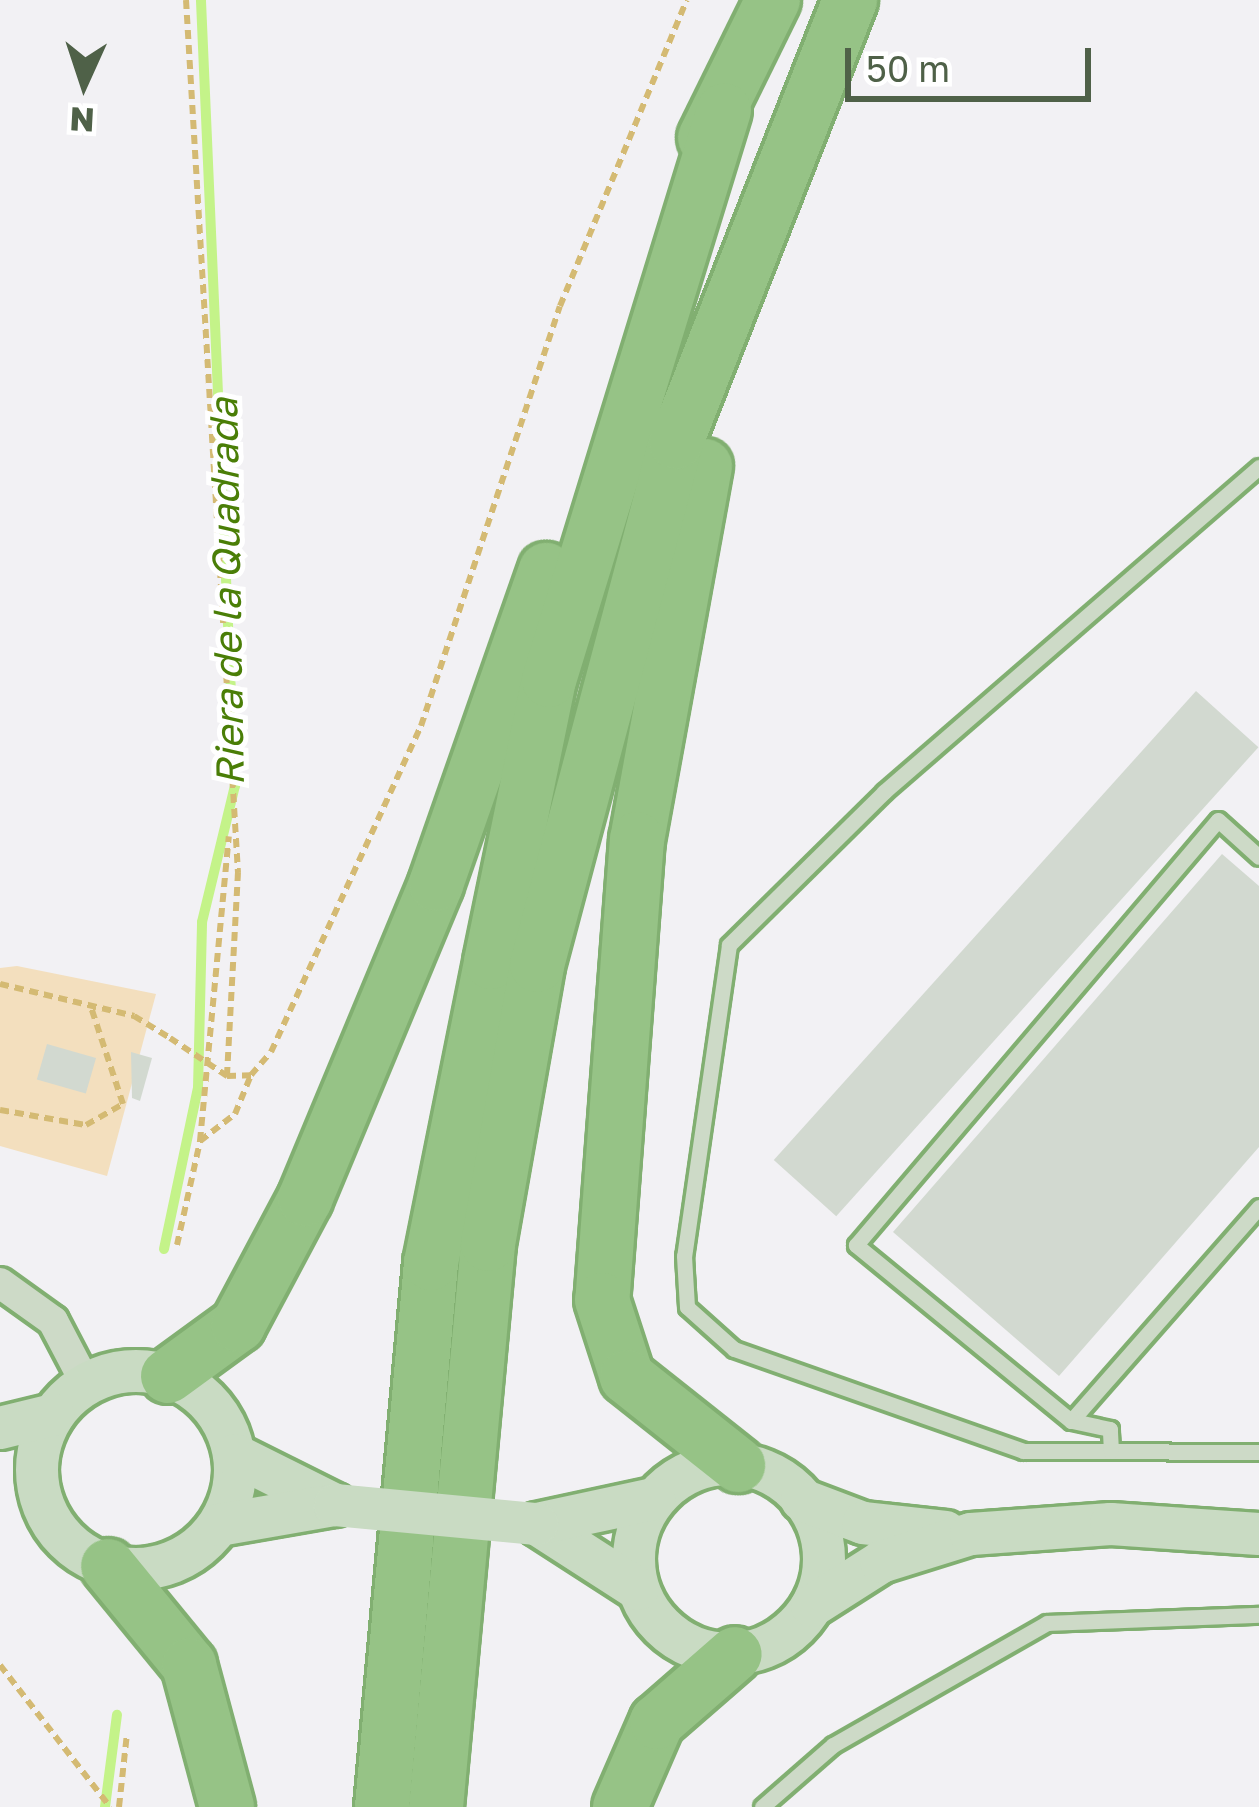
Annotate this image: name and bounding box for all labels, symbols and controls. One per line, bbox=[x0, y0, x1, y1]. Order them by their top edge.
north arrow bbox=[24, 24, 144, 144]
scale bar bbox=[851, 24, 1097, 98]
text: 50 m bbox=[866, 47, 950, 90]
text: N bbox=[69, 100, 96, 141]
water label: Riera de la Quadrada bbox=[200, 398, 254, 786]

